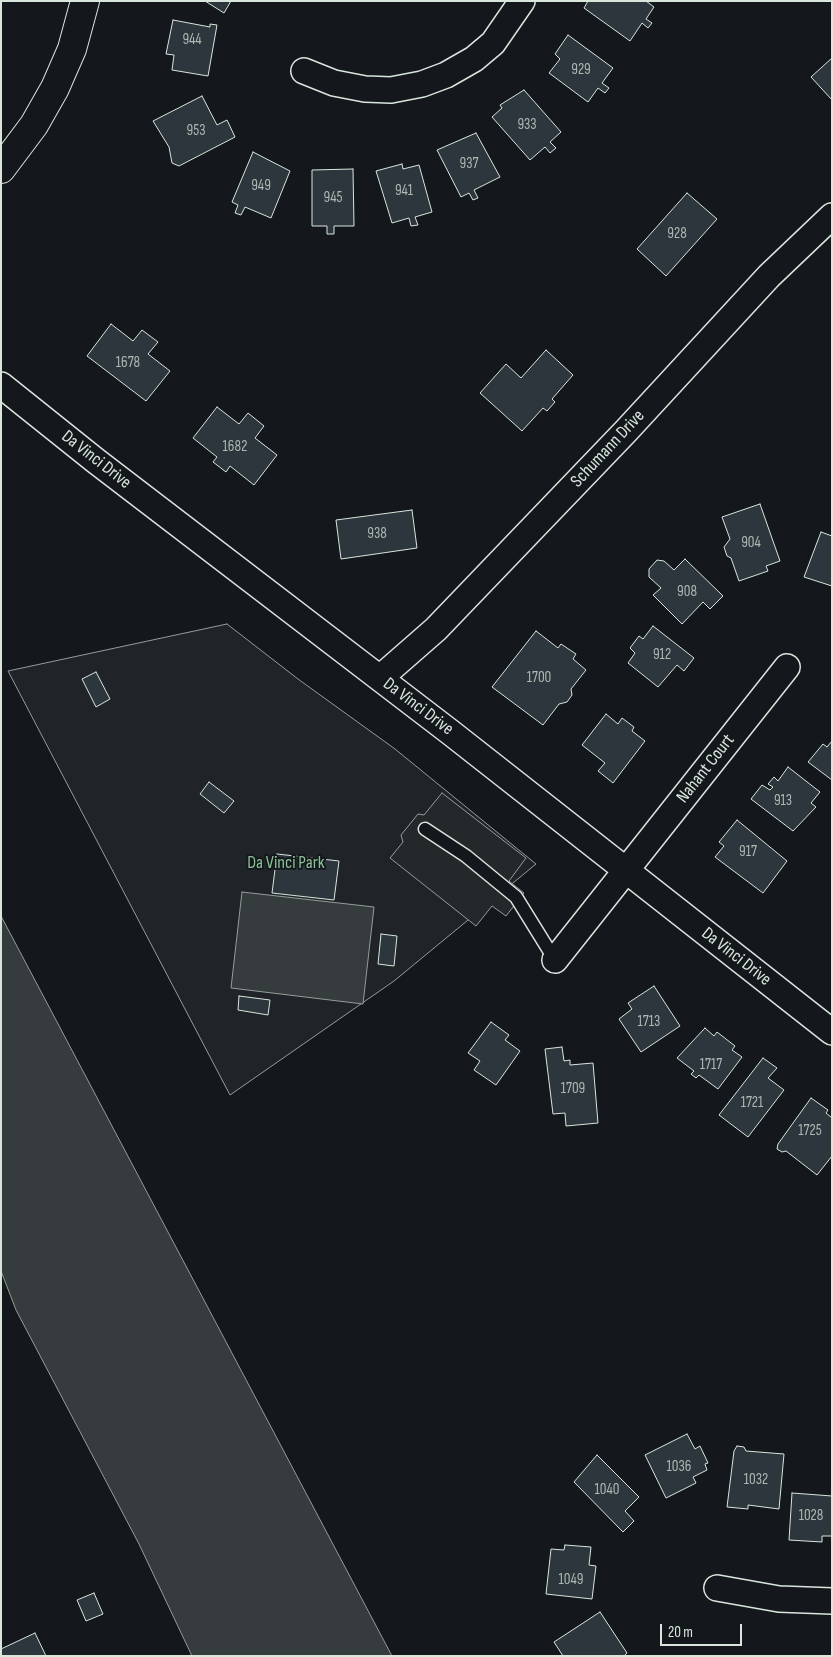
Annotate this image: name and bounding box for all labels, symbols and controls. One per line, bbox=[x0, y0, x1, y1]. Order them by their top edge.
house number: 944 bbox=[182, 31, 202, 49]
house number: 929 bbox=[571, 61, 591, 79]
house number: 933 bbox=[517, 116, 537, 134]
house number: 953 bbox=[187, 122, 205, 140]
house number: 937 bbox=[460, 155, 478, 173]
house number: 949 bbox=[251, 177, 271, 195]
house number: 941 bbox=[395, 182, 413, 200]
house number: 945 bbox=[324, 189, 342, 207]
house number: 928 bbox=[667, 225, 687, 243]
house number: 1678 bbox=[116, 354, 140, 372]
street label: Schumann Drive bbox=[567, 406, 649, 492]
street label: Da Vinci Drive bbox=[57, 426, 135, 494]
house number: 1682 bbox=[223, 438, 247, 456]
house number: 938 bbox=[367, 525, 387, 543]
house number: 904 bbox=[741, 534, 761, 552]
house number: 908 bbox=[677, 583, 697, 601]
house number: 912 bbox=[653, 646, 671, 664]
house number: 1700 bbox=[527, 669, 551, 687]
street label: Da Vinci Drive bbox=[379, 674, 457, 740]
street label: Nahant Court bbox=[672, 730, 740, 808]
house number: 913 bbox=[774, 792, 792, 810]
house number: 917 bbox=[739, 843, 757, 861]
park label: Da Vinci Park bbox=[247, 852, 325, 874]
street label: Da Vinci Drive bbox=[697, 923, 775, 991]
house number: 1713 bbox=[638, 1013, 660, 1031]
house number: 1717 bbox=[700, 1056, 722, 1074]
house number: 1709 bbox=[561, 1080, 585, 1098]
house number: 1721 bbox=[741, 1094, 763, 1112]
house number: 1725 bbox=[798, 1122, 822, 1140]
house number: 1036 bbox=[667, 1458, 691, 1476]
house number: 1032 bbox=[744, 1471, 768, 1489]
house number: 1040 bbox=[595, 1481, 619, 1499]
house number: 1028 bbox=[799, 1507, 823, 1525]
house number: 1049 bbox=[559, 1571, 583, 1589]
scale bar bbox=[663, 1614, 746, 1646]
text: 20 m bbox=[668, 1623, 693, 1642]

